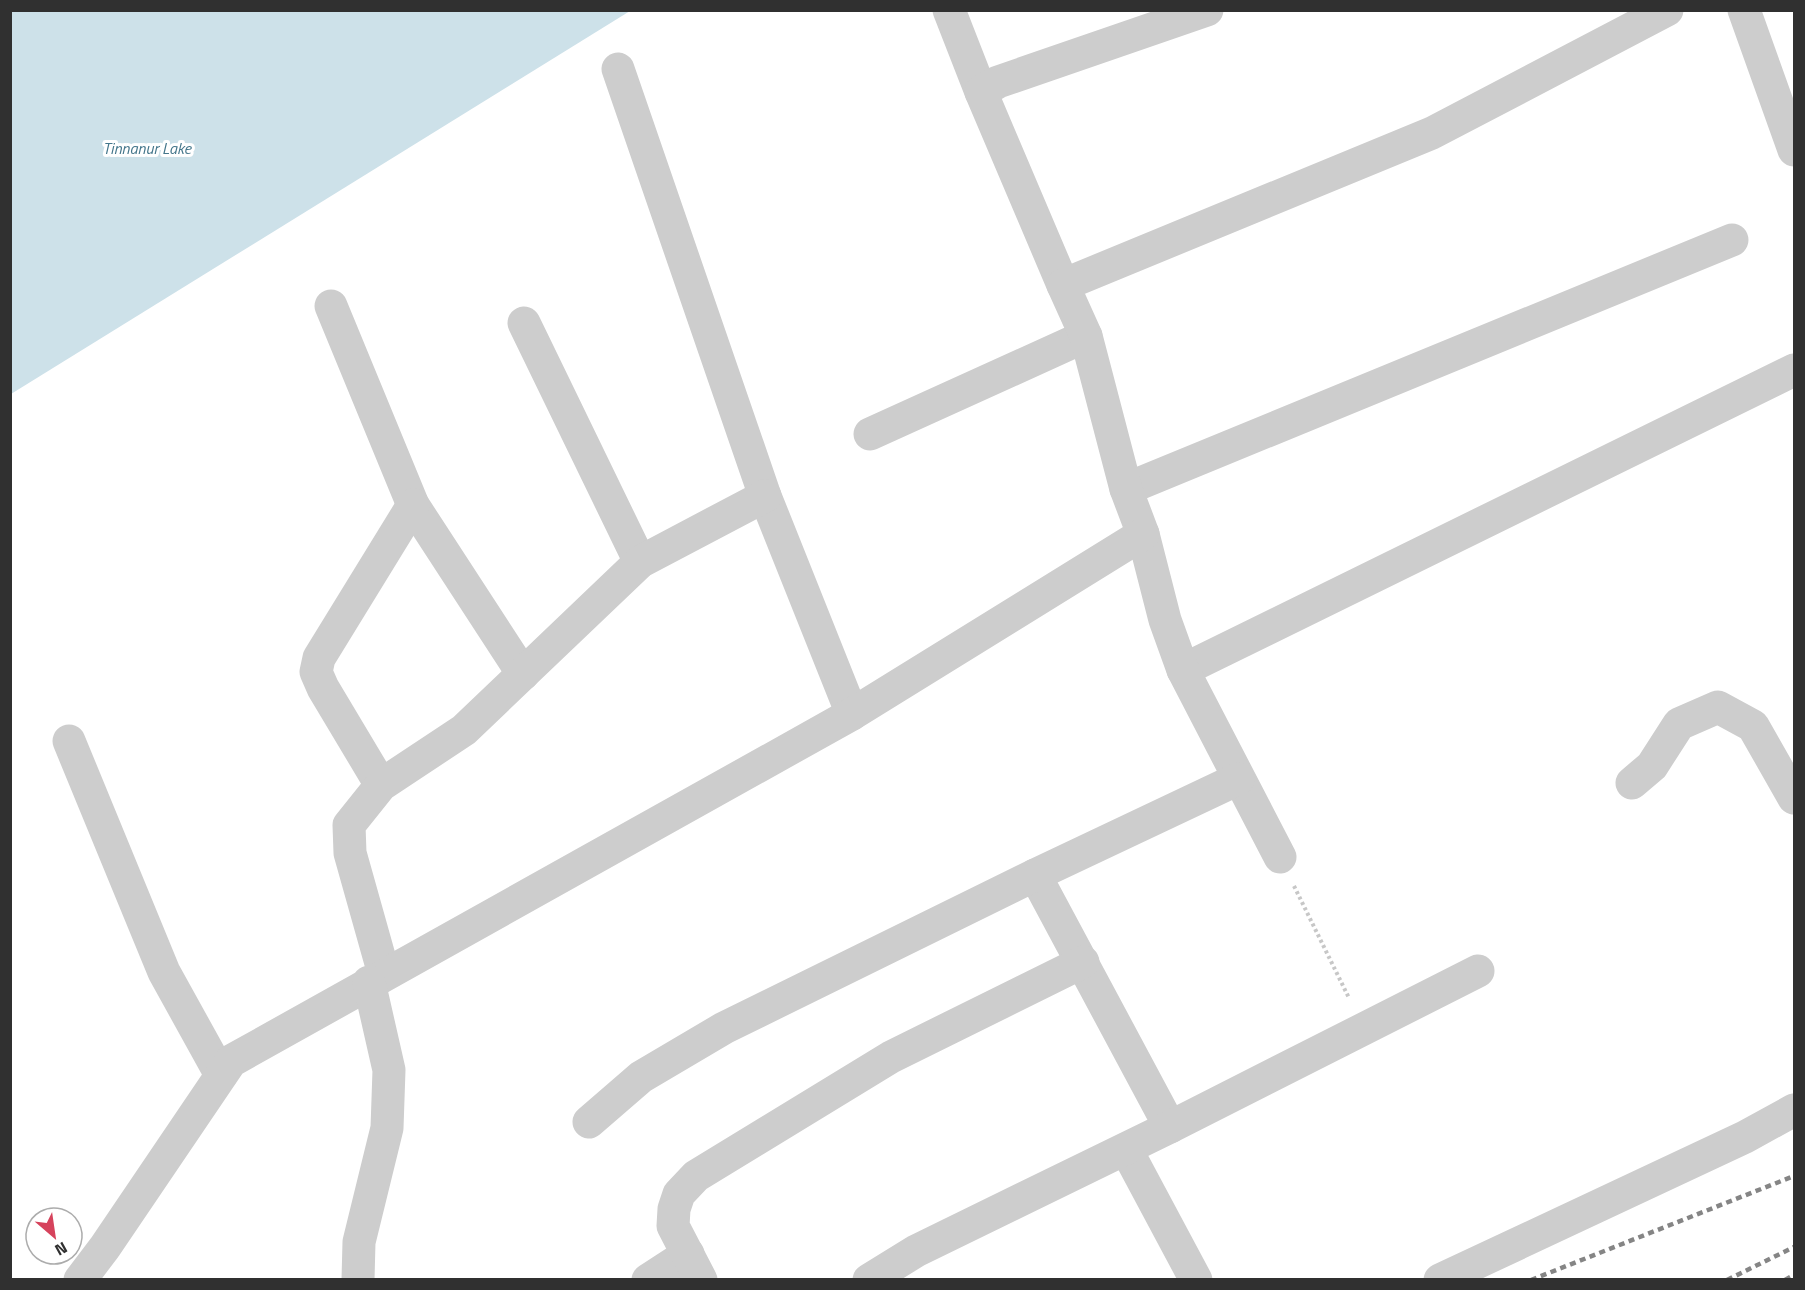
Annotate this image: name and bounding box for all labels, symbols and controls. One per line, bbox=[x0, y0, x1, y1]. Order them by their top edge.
water label: Tinnanur Lake bbox=[103, 136, 193, 160]
north arrow bbox=[24, 1206, 84, 1266]
text: N bbox=[51, 1236, 72, 1262]

